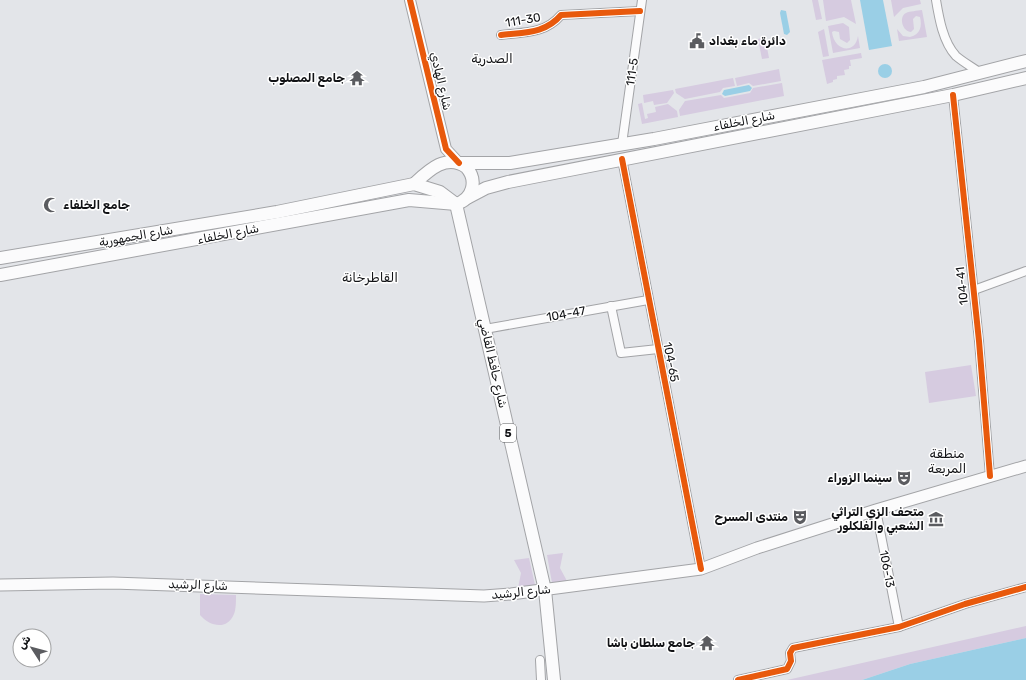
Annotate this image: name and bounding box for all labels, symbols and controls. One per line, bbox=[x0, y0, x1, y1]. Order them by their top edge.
street label: 111-30 bbox=[504, 10, 542, 30]
public building icon: دائرة ماء بغداد bbox=[688, 32, 706, 50]
place label: دائرة ماء بغداد bbox=[709, 34, 786, 48]
street label: شارع الهادي bbox=[426, 50, 455, 112]
district label: الصدرية bbox=[471, 51, 513, 67]
street label: 111-5 bbox=[623, 57, 641, 87]
temple icon: جامع المصلوب bbox=[348, 69, 366, 87]
place label: جامع المصلوب bbox=[268, 71, 345, 87]
street label: شارع الخلفاء bbox=[712, 108, 776, 136]
mosque icon: جامع الخلفاء bbox=[42, 196, 60, 214]
place label: جامع الخلفاء bbox=[63, 198, 130, 214]
street label: شارع الخلفاء bbox=[196, 221, 260, 249]
street label: شارع الجمهورية bbox=[98, 223, 175, 251]
street label: 104-41 bbox=[953, 266, 971, 306]
district label: القاطرخانة bbox=[342, 270, 398, 286]
street label: 104-47 bbox=[545, 304, 587, 324]
street label: شارع حافظ القاضي bbox=[474, 317, 510, 410]
street label: 104-65 bbox=[660, 341, 682, 383]
road number: 5 bbox=[500, 424, 516, 442]
district label: منطقة المربعة bbox=[928, 446, 966, 477]
theatre icon: سينما الزوراء bbox=[895, 469, 913, 487]
place label: سينما الزوراء bbox=[827, 471, 892, 485]
place label: متحف الزي التراثي الشعبي والفلكلور bbox=[831, 505, 924, 535]
theatre icon: منتدى المسرح bbox=[791, 508, 809, 526]
place label: منتدى المسرح bbox=[714, 510, 788, 525]
museum icon: متحف الزي التراثي الشعبي والفلكلور bbox=[927, 510, 945, 528]
street label: 106-13 bbox=[877, 549, 897, 589]
street label: شارع الرشيد bbox=[168, 577, 228, 595]
street label: شارع الرشيد bbox=[491, 582, 552, 604]
north arrow bbox=[12, 628, 52, 668]
text: ش bbox=[15, 633, 34, 652]
temple icon: جامع سلطان باشا bbox=[698, 634, 716, 652]
place label: جامع سلطان باشا bbox=[607, 636, 695, 652]

